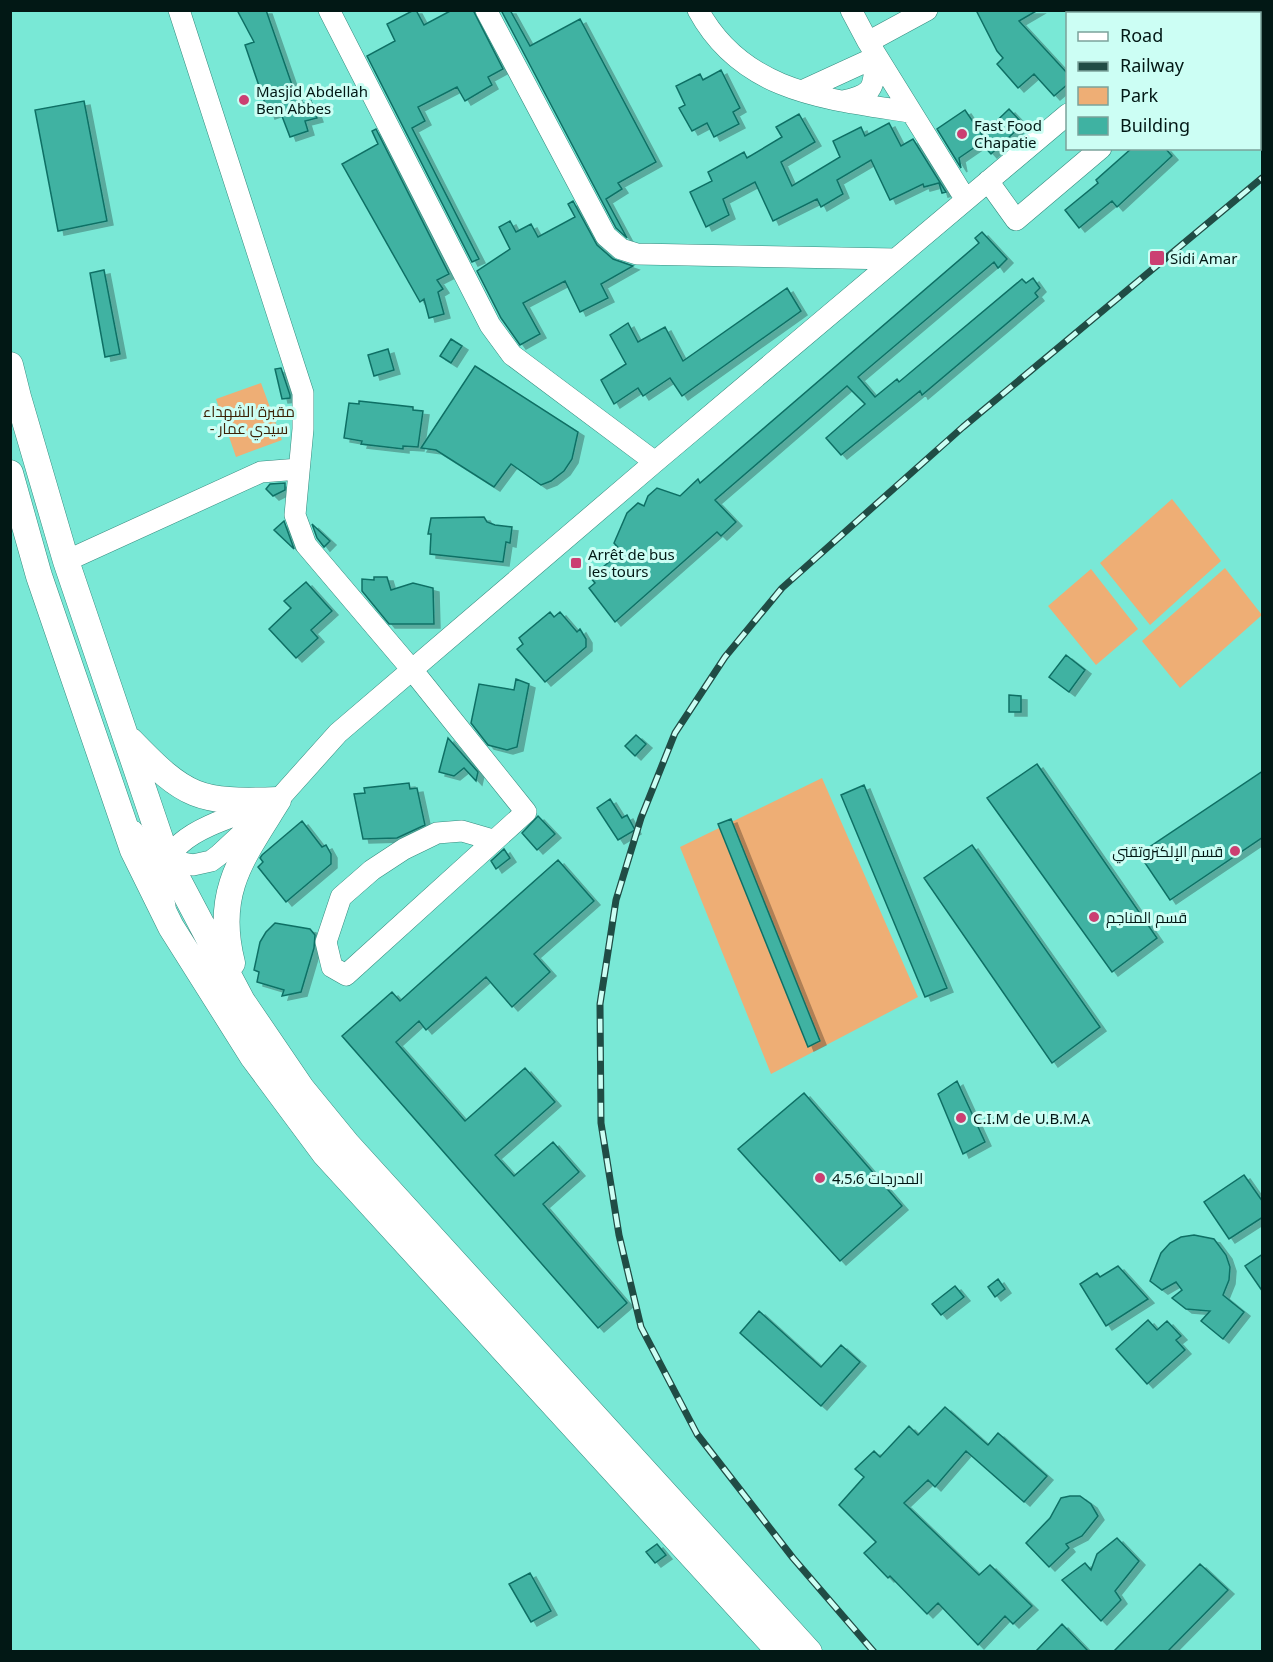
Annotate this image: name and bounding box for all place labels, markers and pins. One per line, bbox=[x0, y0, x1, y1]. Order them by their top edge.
place label: Masjid Abdellah Ben Abbes bbox=[256, 81, 368, 118]
marker: Masjid Abdellah Ben Abbes bbox=[237, 93, 251, 107]
place label: Fast Food Chapatie bbox=[974, 115, 1042, 152]
marker: Fast Food Chapatie bbox=[955, 127, 969, 141]
place label: Sidi Amar bbox=[1170, 248, 1237, 268]
marker: Sidi Amar bbox=[1148, 249, 1166, 267]
place label: Arrêt de bus les tours bbox=[588, 544, 675, 581]
marker: Arrêt de bus les tours bbox=[569, 556, 583, 570]
place label: قسم الإلكتروتقني bbox=[1112, 841, 1223, 864]
marker: قسم الإلكتروتقني bbox=[1228, 844, 1242, 858]
place label: قسم المناجم bbox=[1106, 907, 1187, 928]
marker: قسم المناجم bbox=[1087, 910, 1101, 924]
place label: C.I.M de U.B.M.A bbox=[973, 1108, 1091, 1128]
marker: C.I.M de U.B.M.A bbox=[954, 1111, 968, 1125]
place label: المدرجات 4،5،6 bbox=[832, 1168, 923, 1188]
marker: المدرجات 4،5،6 bbox=[813, 1171, 827, 1185]

